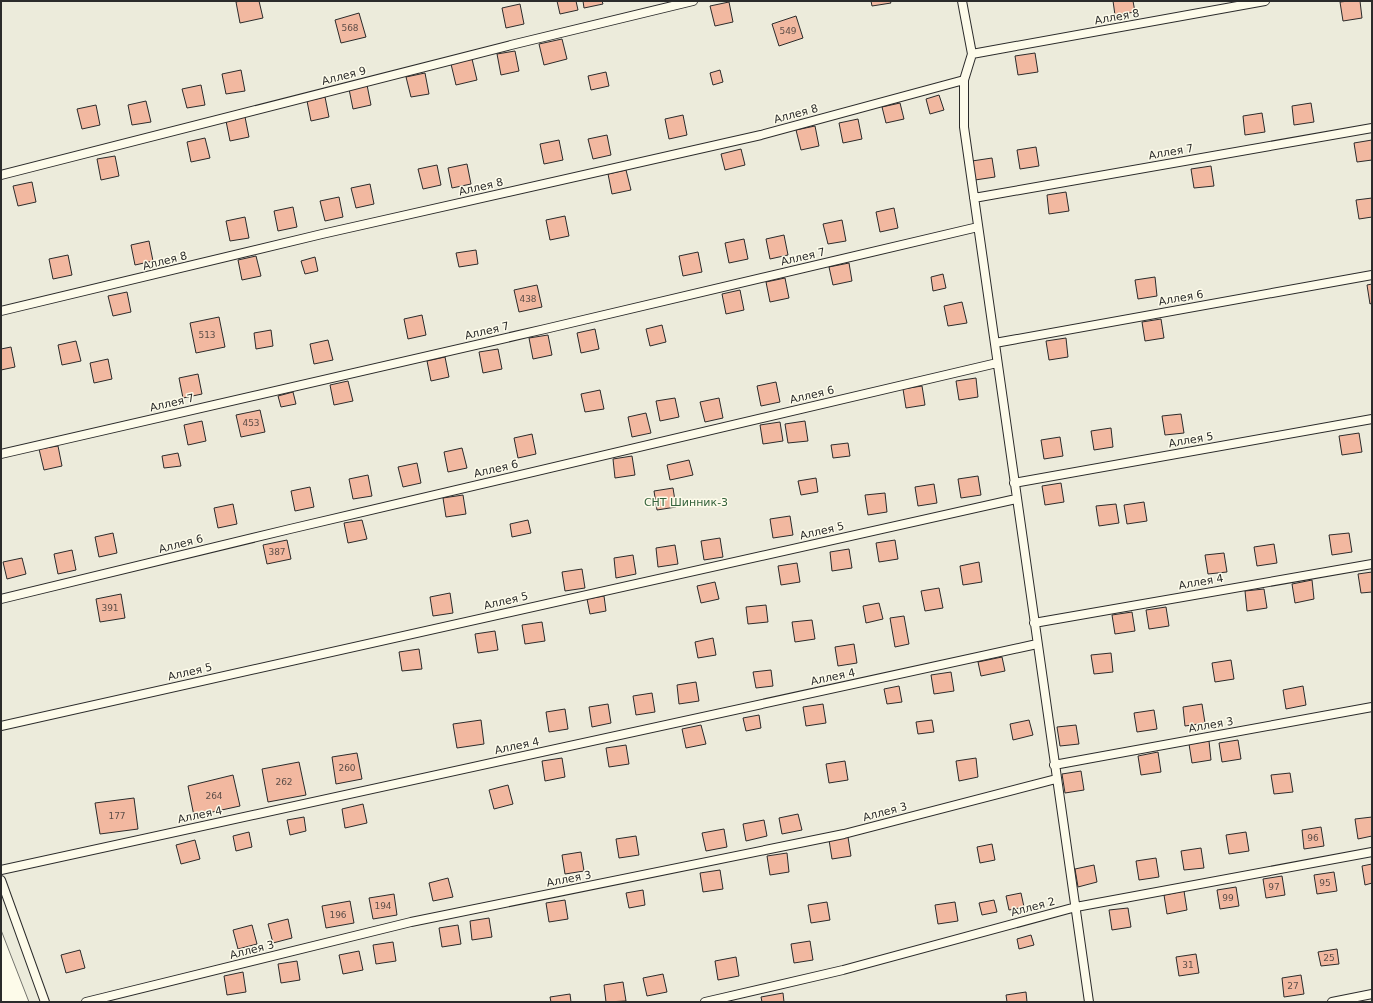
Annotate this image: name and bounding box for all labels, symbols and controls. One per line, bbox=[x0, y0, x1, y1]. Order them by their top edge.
street label: Аллея 8 bbox=[1093, 7, 1141, 27]
house number: 568 bbox=[341, 23, 359, 33]
house number: 549 bbox=[779, 26, 797, 36]
street label: Аллея 9 bbox=[320, 64, 368, 88]
street label: Аллея 8 bbox=[772, 102, 820, 126]
street label: Аллея 7 bbox=[1147, 142, 1195, 162]
street label: Аллея 8 bbox=[457, 176, 505, 198]
street label: Аллея 7 bbox=[779, 246, 827, 268]
street label: Аллея 8 bbox=[141, 249, 189, 273]
street label: Аллея 6 bbox=[1157, 288, 1205, 308]
house number: 438 bbox=[519, 294, 537, 304]
street label: Аллея 7 bbox=[463, 320, 511, 342]
house number: 513 bbox=[198, 330, 216, 340]
street label: Аллея 6 bbox=[788, 384, 836, 406]
street label: Аллея 7 bbox=[148, 392, 196, 414]
house number: 453 bbox=[242, 418, 260, 428]
street label: Аллея 5 bbox=[1167, 430, 1215, 450]
street label: Аллея 6 bbox=[472, 458, 520, 480]
park label: СНТ Шинник-3 bbox=[644, 496, 728, 509]
street label: Аллея 5 bbox=[798, 520, 846, 542]
street label: Аллея 6 bbox=[157, 532, 205, 556]
house number: 387 bbox=[268, 547, 286, 557]
street label: Аллея 4 bbox=[1177, 572, 1225, 592]
street label: Аллея 5 bbox=[482, 590, 530, 612]
house number: 391 bbox=[101, 603, 119, 613]
street label: Аллея 5 bbox=[166, 661, 214, 683]
street label: Аллея 4 bbox=[809, 666, 857, 688]
street label: Аллея 3 bbox=[1187, 715, 1235, 735]
street label: Аллея 4 bbox=[493, 735, 541, 757]
house number: 260 bbox=[338, 763, 356, 773]
house number: 262 bbox=[275, 777, 293, 787]
house number: 264 bbox=[205, 791, 223, 801]
street label: Аллея 3 bbox=[861, 800, 909, 824]
street label: Аллея 4 bbox=[176, 804, 224, 826]
house number: 177 bbox=[108, 811, 126, 821]
house number: 96 bbox=[1307, 833, 1319, 843]
street label: Аллея 3 bbox=[545, 868, 593, 890]
house number: 95 bbox=[1319, 878, 1331, 888]
house number: 97 bbox=[1268, 882, 1280, 892]
house number: 99 bbox=[1222, 893, 1234, 903]
street label: Аллея 2 bbox=[1009, 895, 1057, 919]
house number: 194 bbox=[374, 901, 392, 911]
house number: 196 bbox=[329, 910, 347, 920]
street label: Аллея 3 bbox=[228, 938, 276, 962]
house number: 25 bbox=[1323, 953, 1335, 963]
house number: 31 bbox=[1182, 960, 1194, 970]
house number: 27 bbox=[1287, 981, 1299, 991]

